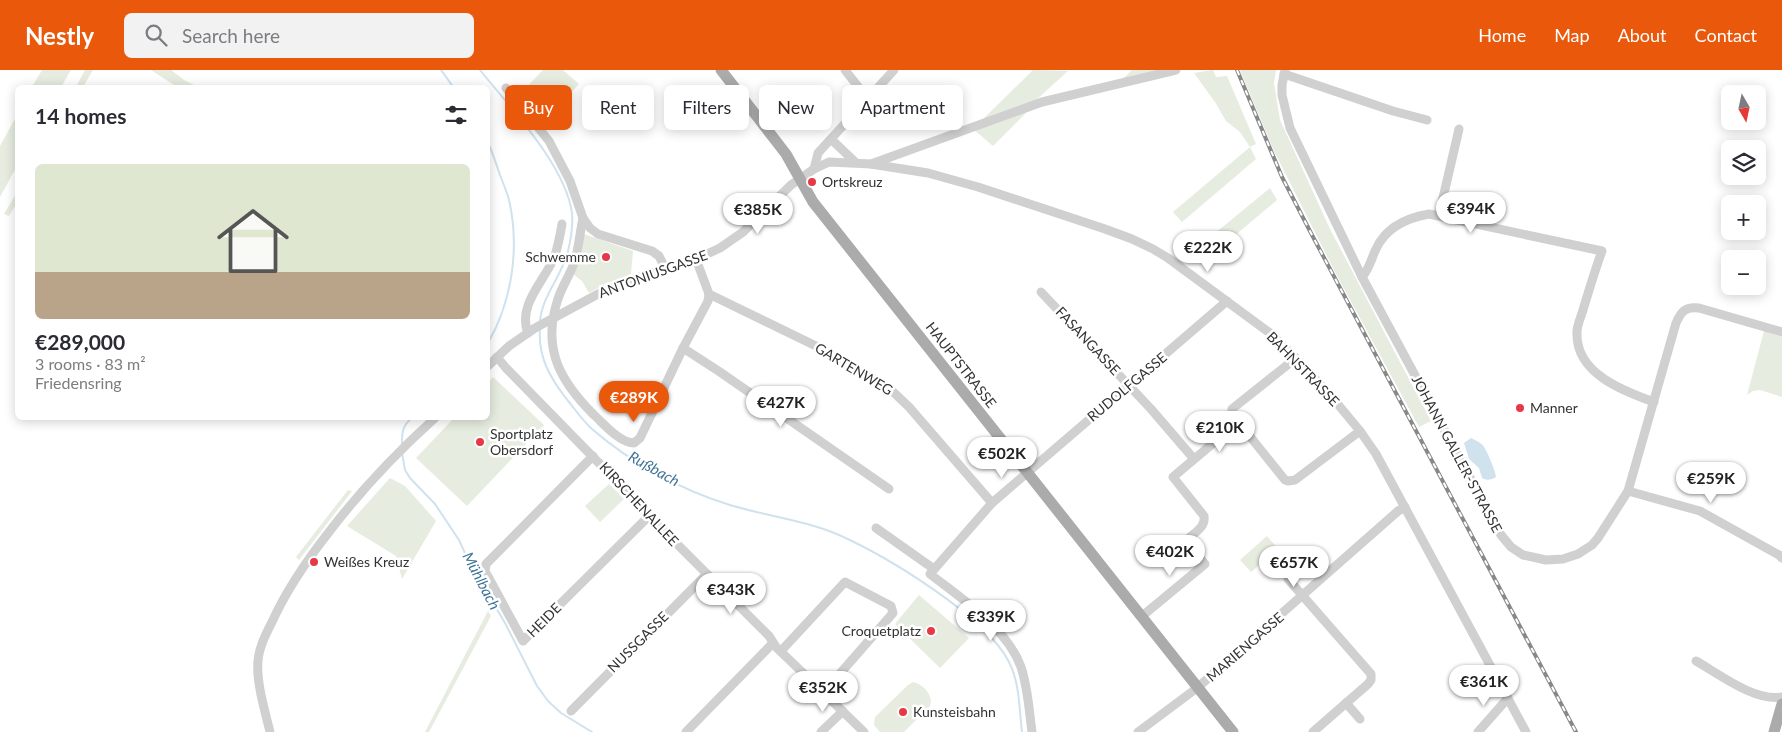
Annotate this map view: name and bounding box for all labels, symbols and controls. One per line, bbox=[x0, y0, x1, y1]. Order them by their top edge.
search box bbox=[124, 13, 474, 58]
text: Nestly bbox=[25, 21, 94, 50]
icon: search bbox=[142, 21, 170, 49]
text: Search here bbox=[182, 24, 280, 47]
text: Home bbox=[1478, 24, 1526, 46]
text: Map bbox=[1554, 24, 1590, 46]
text: About bbox=[1618, 24, 1667, 46]
text: Contact bbox=[1695, 24, 1757, 46]
chip: Buy bbox=[505, 85, 572, 130]
chip: Rent bbox=[582, 85, 654, 130]
chip: Filters bbox=[664, 85, 749, 130]
chip: New bbox=[759, 85, 832, 130]
chip: Apartment bbox=[842, 85, 963, 130]
north arrow bbox=[1721, 85, 1766, 130]
map controls bbox=[1721, 85, 1766, 295]
icon: filters bbox=[442, 101, 470, 129]
text: 14 homes bbox=[35, 103, 126, 128]
button: layers bbox=[1721, 140, 1766, 185]
place label: Ortskreuz bbox=[822, 173, 883, 190]
marker: Ortskreuz bbox=[806, 176, 818, 188]
pin: €394K bbox=[1436, 191, 1506, 234]
pin: €385K bbox=[723, 192, 793, 235]
button: + bbox=[1721, 195, 1766, 240]
icon: home bbox=[208, 196, 298, 286]
text: €394K bbox=[1447, 198, 1495, 217]
text: €385K bbox=[734, 199, 782, 218]
pin: €222K bbox=[1173, 230, 1243, 273]
text: €222K bbox=[1184, 237, 1232, 256]
street label: ANTONIUSGASSE bbox=[596, 246, 710, 301]
place label: Schwemme bbox=[525, 248, 596, 265]
button: − bbox=[1721, 250, 1766, 295]
marker: Schwemme bbox=[600, 251, 612, 263]
street label: FASANGASSE bbox=[1052, 303, 1124, 378]
street label: HAUPTSTRASSE bbox=[923, 318, 1000, 411]
street label: BAHNSTRASSE bbox=[1264, 328, 1343, 410]
text: €289,000 bbox=[35, 329, 125, 354]
street label: GARTENWEG bbox=[812, 339, 896, 398]
street label: RUDOLFGASSE bbox=[1083, 348, 1170, 425]
text: 3 rooms · 83 m² bbox=[35, 354, 146, 373]
street label: JOHANN GALLER-STRASSE bbox=[1409, 372, 1506, 535]
text: Friedensring bbox=[35, 373, 122, 392]
pin: €289K bbox=[599, 380, 669, 423]
pin: €427K bbox=[746, 386, 816, 428]
text: €289K bbox=[610, 387, 658, 406]
text: €427K bbox=[757, 392, 805, 411]
place label: Manner bbox=[1530, 399, 1578, 416]
marker: Manner bbox=[1514, 402, 1526, 414]
pin: €210K bbox=[1185, 410, 1255, 453]
text: €210K bbox=[1196, 417, 1244, 436]
place label: Sportplatz Obersdorf bbox=[490, 425, 553, 458]
marker: Sportplatz Obersdorf bbox=[474, 436, 486, 448]
pin: €502K bbox=[967, 436, 1037, 479]
text: €502K bbox=[978, 443, 1026, 462]
water label: Rußbach bbox=[626, 447, 683, 489]
street label: KIRSCHENALLEE bbox=[596, 458, 683, 549]
pin: €259K bbox=[1676, 462, 1746, 504]
text: €259K bbox=[1687, 468, 1735, 487]
pin: €402K bbox=[1135, 534, 1205, 577]
text: €402K bbox=[1146, 541, 1194, 560]
pin: €657K bbox=[1259, 546, 1329, 588]
water label: Mühlbach bbox=[459, 549, 505, 612]
text: €657K bbox=[1270, 552, 1318, 571]
place label: Weißes Kreuz bbox=[324, 553, 409, 570]
marker: Weißes Kreuz bbox=[308, 556, 320, 568]
pin: €343K bbox=[696, 572, 766, 615]
text: €343K bbox=[707, 579, 755, 598]
street label: HEIDE bbox=[523, 599, 564, 640]
pin: €339K bbox=[956, 600, 1026, 642]
text: €339K bbox=[967, 606, 1015, 625]
street label: NUSSGASSE bbox=[604, 608, 672, 676]
street label: MARIENGASSE bbox=[1203, 608, 1287, 685]
place label: Croquetplatz bbox=[842, 622, 921, 639]
marker: Croquetplatz bbox=[925, 625, 937, 637]
pin: €361K bbox=[1449, 664, 1519, 707]
pin: €352K bbox=[788, 670, 858, 713]
text: €361K bbox=[1460, 671, 1508, 690]
text: €352K bbox=[799, 677, 847, 696]
place label: Kunsteisbahn bbox=[913, 703, 996, 720]
marker: Kunsteisbahn bbox=[897, 706, 909, 718]

